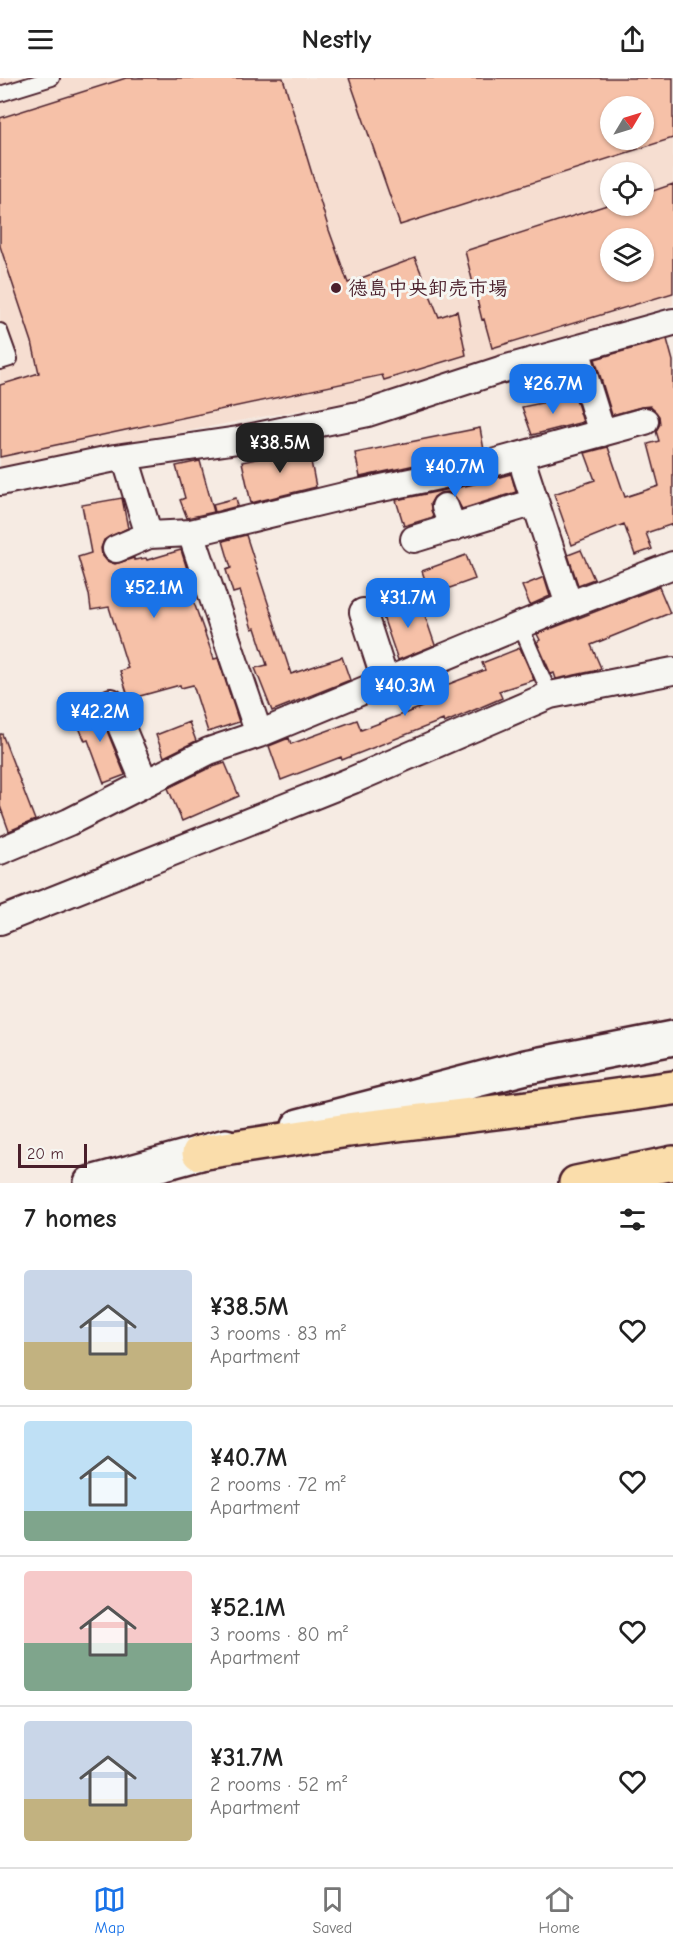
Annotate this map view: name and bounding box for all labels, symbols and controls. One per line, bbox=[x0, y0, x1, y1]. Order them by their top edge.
icon: menu bbox=[24, 23, 57, 56]
icon: share bbox=[616, 23, 649, 56]
text: Nestly bbox=[302, 24, 371, 55]
north arrow bbox=[600, 96, 654, 150]
map controls bbox=[600, 96, 654, 282]
button: locate bbox=[600, 162, 654, 216]
button: layers bbox=[600, 228, 654, 282]
place label: 徳島中央卸売市場 bbox=[348, 277, 508, 300]
marker: 徳島中央卸売市場 bbox=[329, 281, 343, 295]
pin: ¥26.7M bbox=[504, 364, 602, 415]
text: ¥26.7M bbox=[524, 372, 583, 395]
pin: ¥38.5M bbox=[231, 423, 329, 474]
text: ¥38.5M bbox=[250, 431, 310, 454]
pin: ¥40.7M bbox=[406, 447, 504, 498]
text: ¥40.7M bbox=[425, 455, 485, 478]
pin: ¥52.1M bbox=[105, 568, 203, 619]
text: ¥52.1M bbox=[125, 576, 183, 599]
pin: ¥31.7M bbox=[359, 578, 457, 629]
text: ¥31.7M bbox=[380, 586, 436, 609]
pin: ¥40.3M bbox=[356, 666, 454, 717]
text: ¥40.3M bbox=[375, 674, 435, 697]
pin: ¥42.2M bbox=[51, 692, 149, 743]
text: ¥42.2M bbox=[71, 700, 129, 723]
scale bar bbox=[18, 1141, 87, 1168]
text: 20 m bbox=[27, 1145, 64, 1163]
icon: filters bbox=[616, 1203, 649, 1236]
text: 7 homes bbox=[24, 1204, 117, 1234]
text: ¥38.5M bbox=[210, 1292, 288, 1322]
icon: home bbox=[72, 1294, 144, 1366]
icon: heart bbox=[616, 1314, 649, 1347]
text: 3 rooms · 83 m² bbox=[210, 1322, 346, 1345]
text: Apartment bbox=[210, 1345, 300, 1368]
text: ¥40.7M bbox=[210, 1443, 287, 1473]
icon: home bbox=[72, 1445, 144, 1517]
icon: heart bbox=[616, 1465, 649, 1498]
text: 2 rooms · 72 m² bbox=[210, 1473, 346, 1496]
text: Apartment bbox=[210, 1496, 300, 1519]
text: ¥52.1M bbox=[210, 1593, 285, 1623]
icon: home bbox=[72, 1595, 144, 1667]
icon: heart bbox=[616, 1615, 649, 1648]
text: 3 rooms · 80 m² bbox=[210, 1623, 348, 1646]
text: Apartment bbox=[210, 1646, 300, 1669]
text: ¥31.7M bbox=[210, 1743, 283, 1773]
icon: home bbox=[72, 1745, 144, 1817]
icon: heart bbox=[616, 1765, 649, 1798]
text: 2 rooms · 52 m² bbox=[210, 1773, 347, 1796]
text: Apartment bbox=[210, 1796, 300, 1819]
tab: Map bbox=[93, 1883, 126, 1937]
tab: Saved bbox=[312, 1883, 352, 1937]
tab: Home bbox=[539, 1883, 580, 1937]

